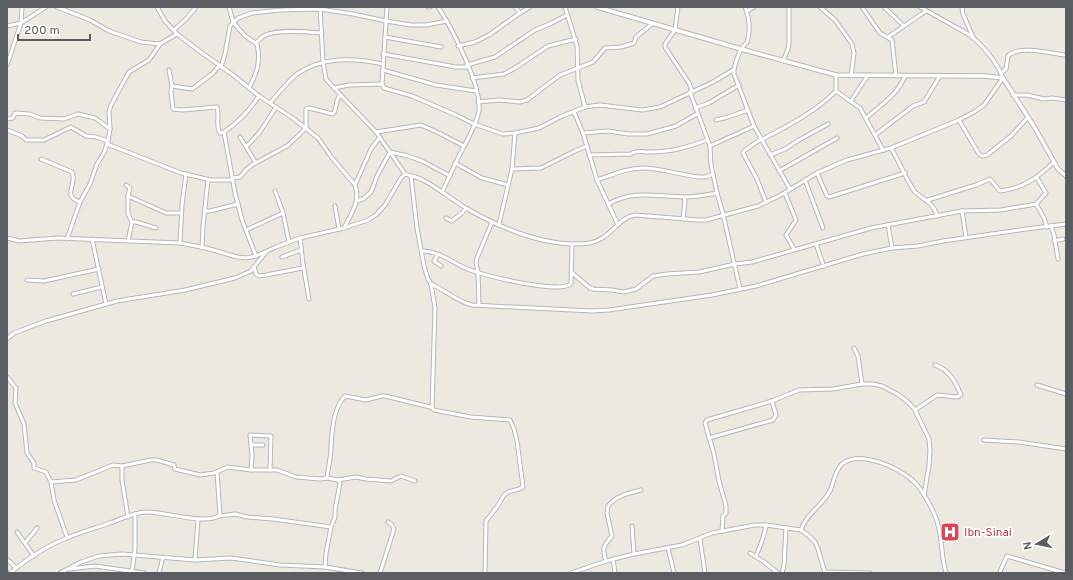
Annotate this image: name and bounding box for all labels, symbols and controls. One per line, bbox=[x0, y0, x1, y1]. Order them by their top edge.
scale bar bbox=[18, 16, 90, 42]
text: 200 m bbox=[24, 23, 60, 39]
hospital icon: Ibn-Sinai bbox=[939, 521, 961, 543]
north arrow bbox=[1017, 524, 1057, 564]
place label: Ibn-Sinai bbox=[964, 525, 1012, 541]
text: N bbox=[1021, 540, 1036, 551]

